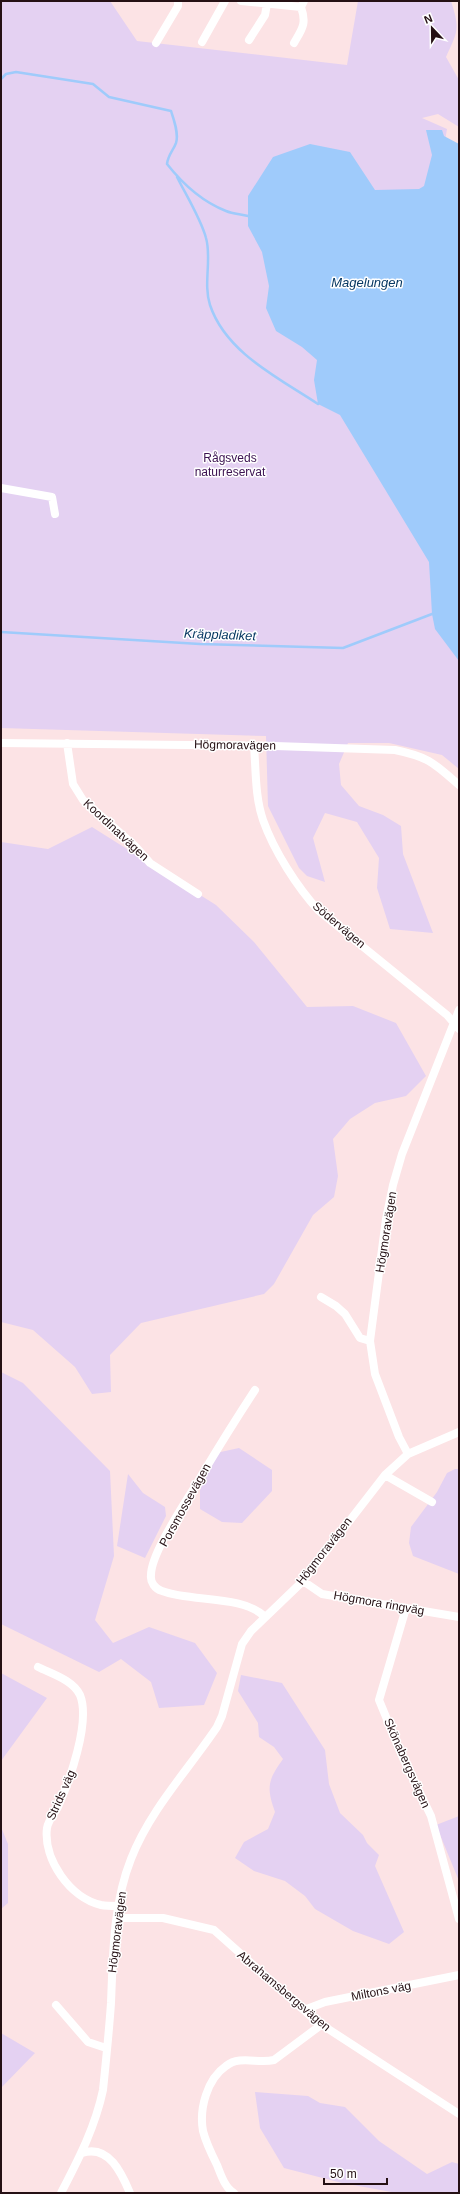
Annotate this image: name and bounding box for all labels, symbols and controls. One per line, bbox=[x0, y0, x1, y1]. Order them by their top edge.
north arrow bbox=[412, 8, 452, 48]
text: N bbox=[422, 12, 434, 26]
water label: Magelungen bbox=[331, 275, 403, 290]
park label: Rågsveds naturreservat bbox=[195, 451, 266, 479]
water label: Kräppladiket bbox=[184, 626, 258, 643]
street label: Högmoravägen bbox=[194, 737, 276, 753]
street label: Koordinatvägen bbox=[80, 796, 152, 864]
street label: Södervägen bbox=[310, 899, 368, 951]
street label: Högmoravägen bbox=[373, 1190, 399, 1274]
street label: Porsmossevägen bbox=[156, 1461, 214, 1549]
street label: Högmoravägen bbox=[293, 1514, 355, 1588]
street label: Högmora ringväg bbox=[332, 1588, 426, 1618]
street label: Skönabergsvägen bbox=[381, 1716, 433, 1810]
street label: Strids väg bbox=[44, 1768, 78, 1822]
street label: Högmoravägen bbox=[105, 1890, 129, 1974]
street label: Abrahamsbergsvägen bbox=[235, 1948, 333, 2034]
street label: Miltons väg bbox=[350, 1978, 412, 2004]
scale bar bbox=[324, 2160, 387, 2186]
text: 50 m bbox=[330, 2167, 357, 2181]

